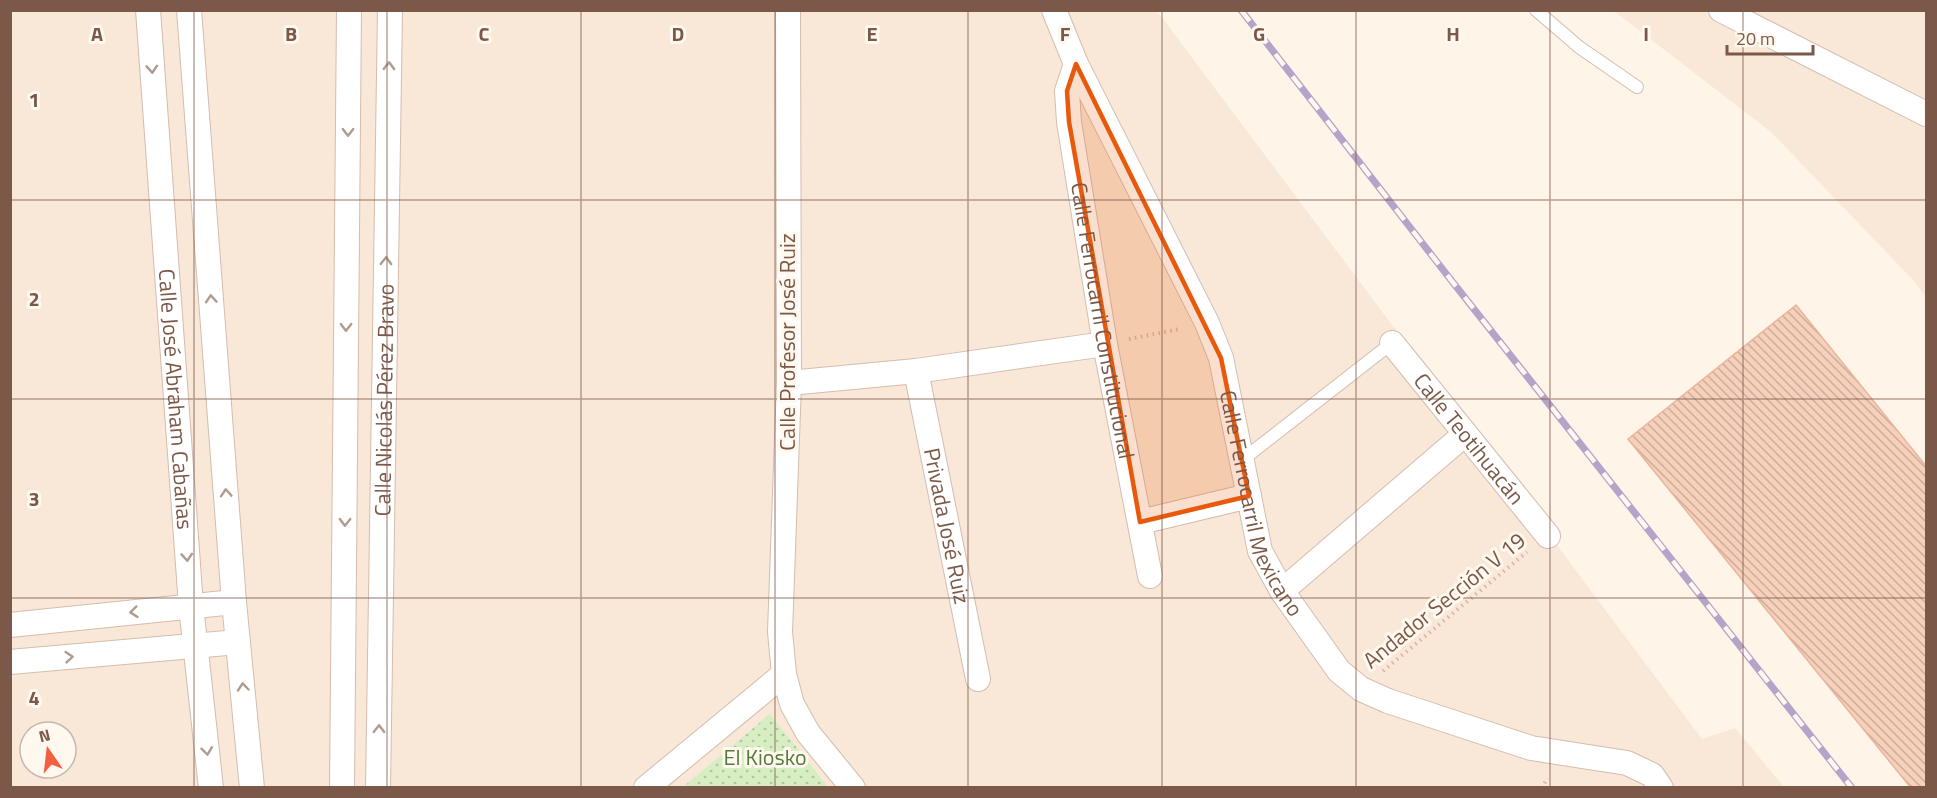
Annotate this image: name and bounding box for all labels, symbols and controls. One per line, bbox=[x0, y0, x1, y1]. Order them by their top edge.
text: A bbox=[91, 18, 103, 49]
text: B bbox=[285, 18, 297, 49]
text: C bbox=[479, 18, 490, 49]
text: D bbox=[672, 18, 684, 49]
text: E bbox=[866, 18, 878, 49]
text: F bbox=[1060, 18, 1071, 49]
text: G bbox=[1253, 18, 1265, 49]
text: H bbox=[1446, 18, 1460, 49]
text: I bbox=[1643, 18, 1649, 49]
scale bar bbox=[1727, 18, 1812, 56]
text: 20 m bbox=[1736, 25, 1775, 52]
one-way arrow bbox=[383, 62, 395, 71]
one-way arrow bbox=[146, 64, 159, 73]
text: 1 bbox=[28, 84, 40, 115]
one-way arrow bbox=[342, 127, 354, 136]
street label: Calle Ferrocarril Constitucional bbox=[1062, 180, 1144, 462]
street label: Calle Profesor José Ruiz bbox=[770, 233, 804, 451]
one-way arrow bbox=[380, 257, 392, 266]
street label: Calle José Abraham Cabañas bbox=[150, 267, 202, 531]
text: 2 bbox=[28, 283, 40, 314]
street label: Calle Nicolás Pérez Bravo bbox=[365, 283, 403, 517]
one-way arrow bbox=[205, 294, 218, 303]
one-way arrow bbox=[340, 322, 352, 331]
street label: Calle Teotihuacán bbox=[1406, 365, 1533, 512]
street label: Calle Ferrocarril Mexicano bbox=[1211, 387, 1312, 623]
street label: Privada José Ruiz bbox=[915, 445, 979, 607]
text: 3 bbox=[28, 483, 40, 514]
one-way arrow bbox=[220, 489, 233, 498]
one-way arrow bbox=[339, 517, 351, 526]
street label: Andador Sección V 19 bbox=[1355, 524, 1533, 676]
one-way arrow bbox=[180, 552, 193, 561]
one-way arrow bbox=[130, 605, 139, 618]
one-way arrow bbox=[64, 651, 73, 664]
text: 4 bbox=[28, 682, 40, 713]
one-way arrow bbox=[237, 683, 250, 692]
north arrow bbox=[18, 720, 78, 780]
text: N bbox=[36, 722, 53, 748]
one-way arrow bbox=[373, 725, 385, 734]
park label: El Kiosko bbox=[723, 740, 807, 774]
one-way arrow bbox=[200, 746, 213, 755]

